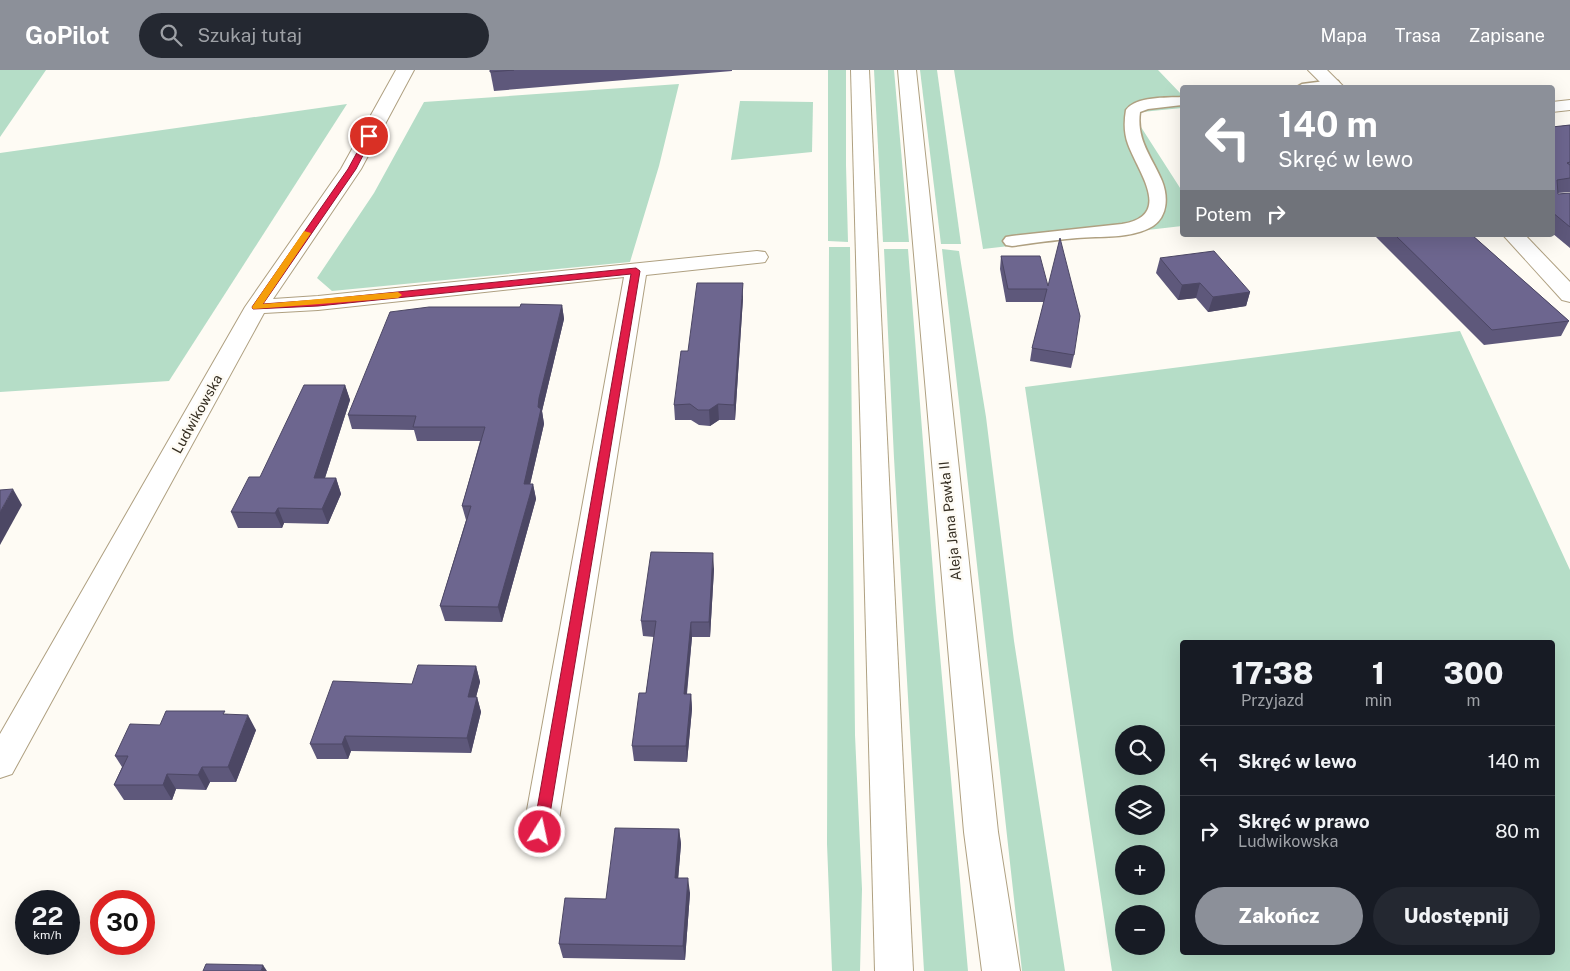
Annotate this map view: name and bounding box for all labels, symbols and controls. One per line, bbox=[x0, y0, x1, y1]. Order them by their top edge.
search box bbox=[139, 13, 489, 58]
text: GoPilot bbox=[25, 21, 109, 49]
icon: search bbox=[157, 21, 185, 49]
text: Szukaj tutaj bbox=[197, 24, 302, 46]
text: Mapa bbox=[1320, 25, 1367, 46]
text: Trasa bbox=[1395, 25, 1441, 46]
text: Zapisane bbox=[1469, 25, 1545, 46]
text: 140 m bbox=[1278, 104, 1378, 145]
icon: left bbox=[1195, 105, 1260, 170]
pin bbox=[348, 115, 390, 157]
icon: arrive bbox=[355, 122, 383, 150]
text: Skręć w lewo bbox=[1278, 146, 1413, 172]
icon: right bbox=[1262, 200, 1290, 228]
text: Potem bbox=[1195, 203, 1252, 225]
street label: Ludwikowska bbox=[169, 372, 225, 456]
street label: Aleja Jana Pawła II bbox=[936, 461, 964, 581]
text: 17:38 bbox=[1232, 655, 1313, 691]
text: 1 bbox=[1372, 655, 1385, 691]
text: 300 bbox=[1444, 655, 1503, 691]
text: Przyjazd bbox=[1241, 691, 1304, 710]
text: min bbox=[1365, 691, 1392, 710]
text: m bbox=[1467, 691, 1480, 710]
map controls bbox=[1115, 725, 1165, 955]
button: search bbox=[1115, 725, 1165, 775]
icon: left bbox=[1195, 747, 1223, 775]
text: Skręć w lewo bbox=[1238, 750, 1357, 772]
text: 140 m bbox=[1488, 750, 1540, 772]
button: layers bbox=[1115, 785, 1165, 835]
position arrow bbox=[513, 805, 565, 857]
text: Skręć w prawo bbox=[1238, 810, 1370, 832]
icon: right bbox=[1195, 817, 1223, 845]
text: 80 m bbox=[1495, 820, 1540, 842]
text: Ludwikowska bbox=[1238, 832, 1338, 851]
button: + bbox=[1115, 845, 1165, 895]
button: Zakończ bbox=[1195, 887, 1363, 945]
button: Udostępnij bbox=[1373, 887, 1540, 945]
speed limit sign: 30 bbox=[90, 890, 155, 955]
text: 22 bbox=[32, 901, 63, 931]
button: − bbox=[1115, 905, 1165, 955]
text: km/h bbox=[33, 928, 62, 942]

